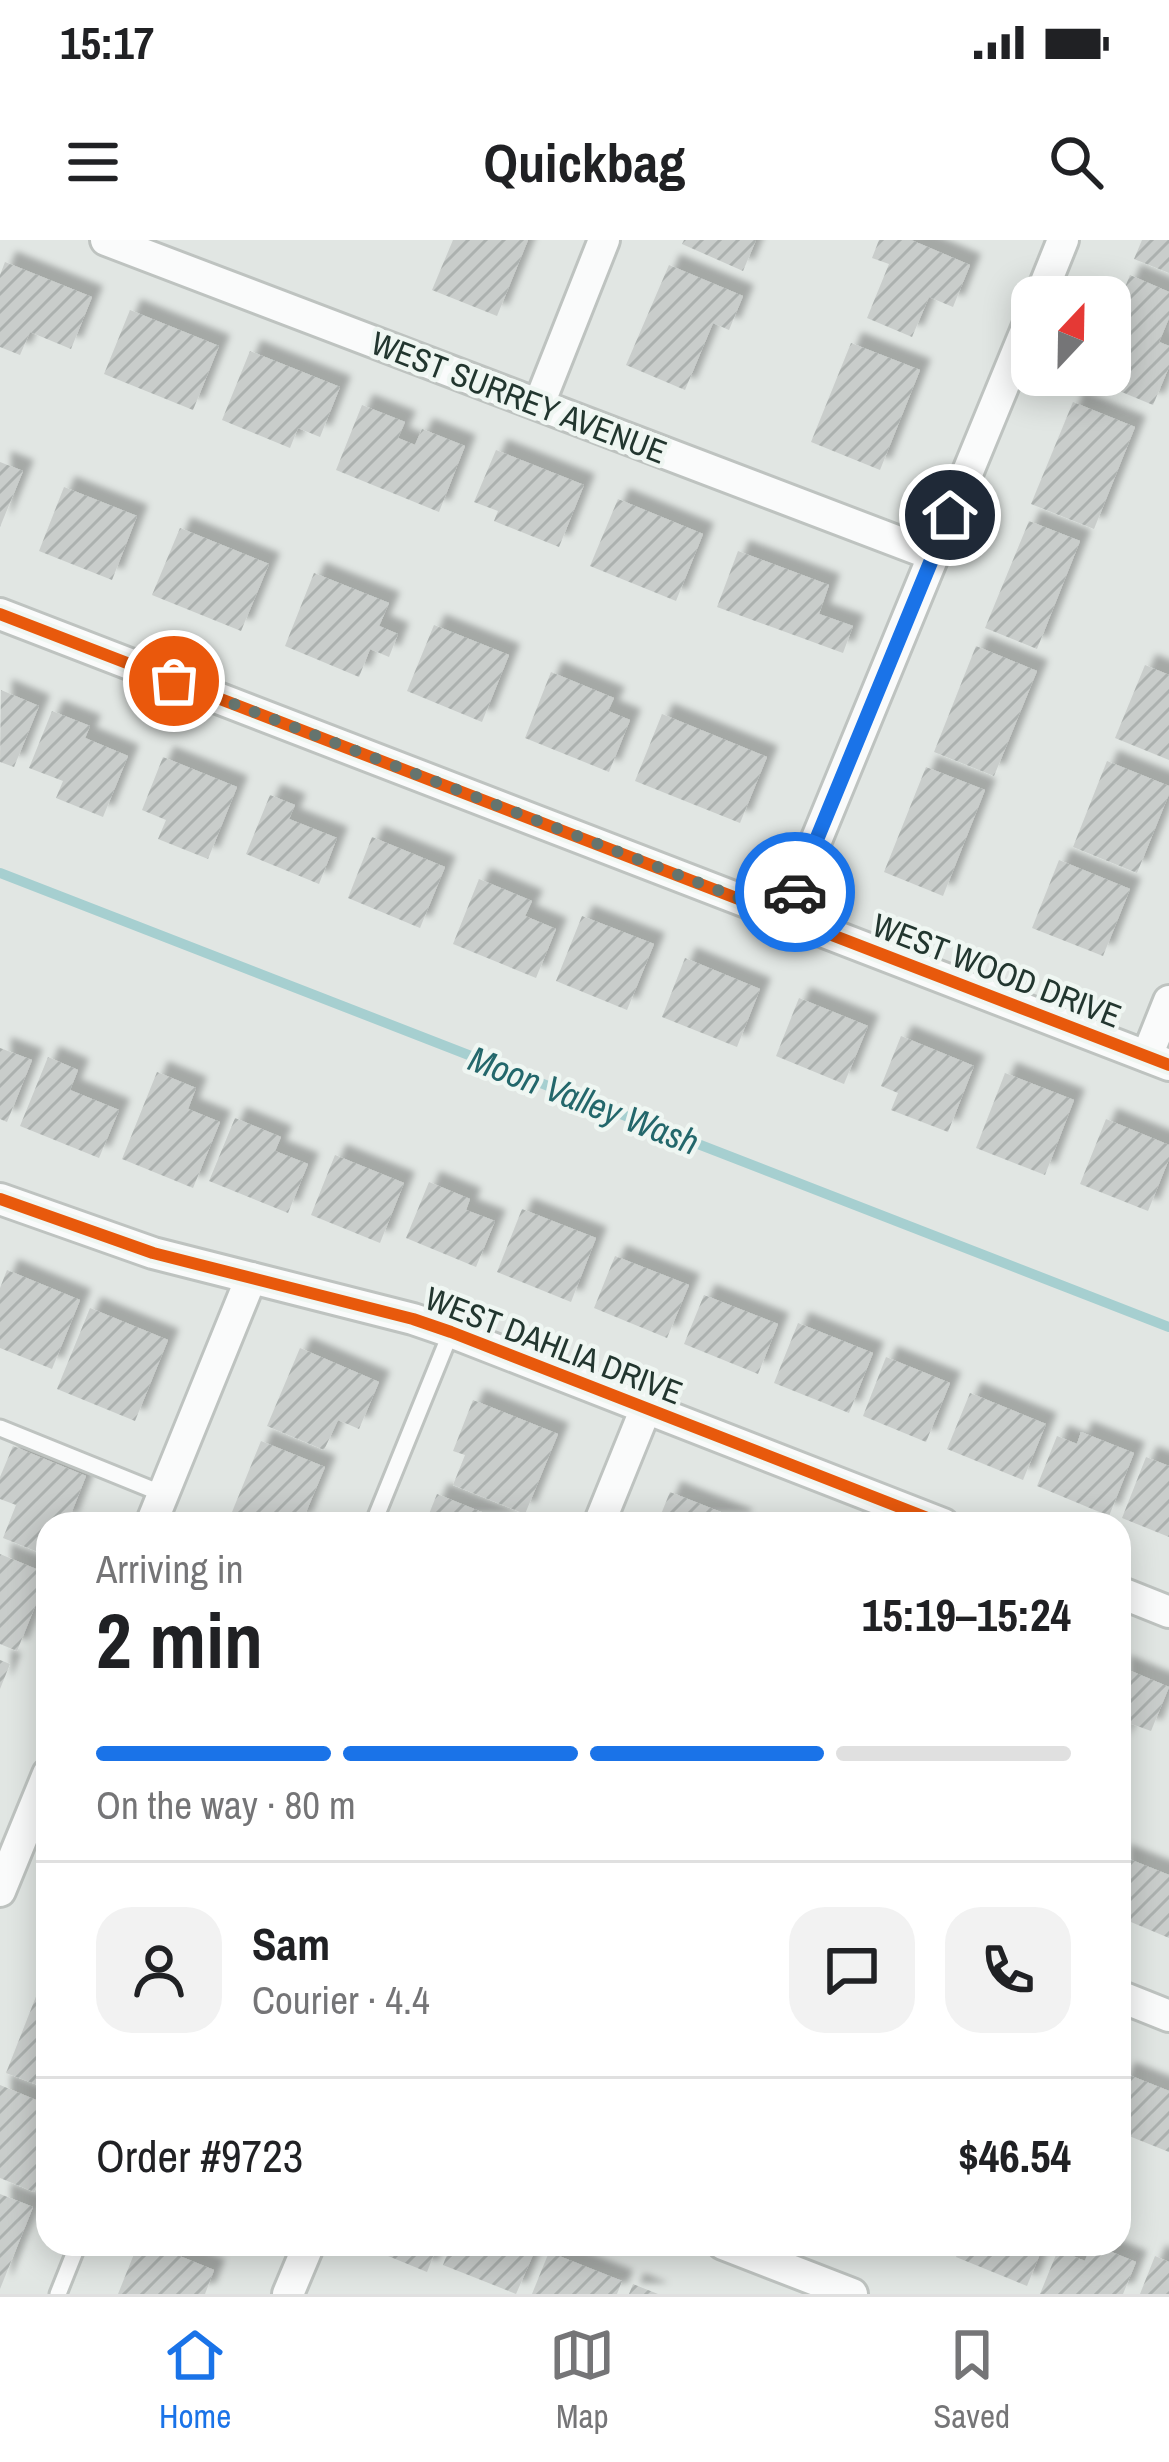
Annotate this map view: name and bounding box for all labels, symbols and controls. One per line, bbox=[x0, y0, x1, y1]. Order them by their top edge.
text: 15:17 bbox=[60, 12, 154, 73]
text: Quickbag bbox=[484, 126, 685, 199]
icon: menu bbox=[60, 129, 126, 195]
icon: search bbox=[1043, 129, 1109, 195]
north arrow bbox=[1011, 276, 1131, 396]
map controls bbox=[1011, 276, 1131, 396]
street label: WEST SURREY AVENUE bbox=[365, 320, 673, 474]
pin bbox=[899, 464, 1001, 566]
icon: home bbox=[917, 482, 983, 548]
pin bbox=[123, 630, 225, 732]
icon: bag bbox=[141, 648, 207, 714]
courier bbox=[735, 832, 855, 952]
icon: car bbox=[762, 859, 828, 925]
street label: WEST WOOD DRIVE bbox=[867, 902, 1127, 1038]
water label: Moon Valley Wash bbox=[462, 1034, 706, 1166]
street label: WEST DAHLIA DRIVE bbox=[419, 1276, 689, 1414]
text: Arriving in bbox=[96, 1543, 244, 1595]
text: 15:19–15:24 bbox=[862, 1584, 1071, 1645]
text: 2 min bbox=[96, 1587, 263, 1692]
text: On the way · 80 m bbox=[96, 1779, 356, 1831]
button: person bbox=[96, 1907, 222, 2033]
button: chat bbox=[789, 1907, 915, 2033]
button: phone bbox=[945, 1907, 1071, 2033]
text: Sam bbox=[252, 1913, 330, 1974]
text: Courier · 4.4 bbox=[252, 1974, 430, 2026]
text: Order #9723 bbox=[96, 2125, 303, 2186]
text: $46.54 bbox=[958, 2125, 1071, 2186]
tab: Home bbox=[159, 2322, 231, 2438]
tab: Map bbox=[549, 2322, 615, 2438]
tab: Saved bbox=[933, 2322, 1010, 2438]

